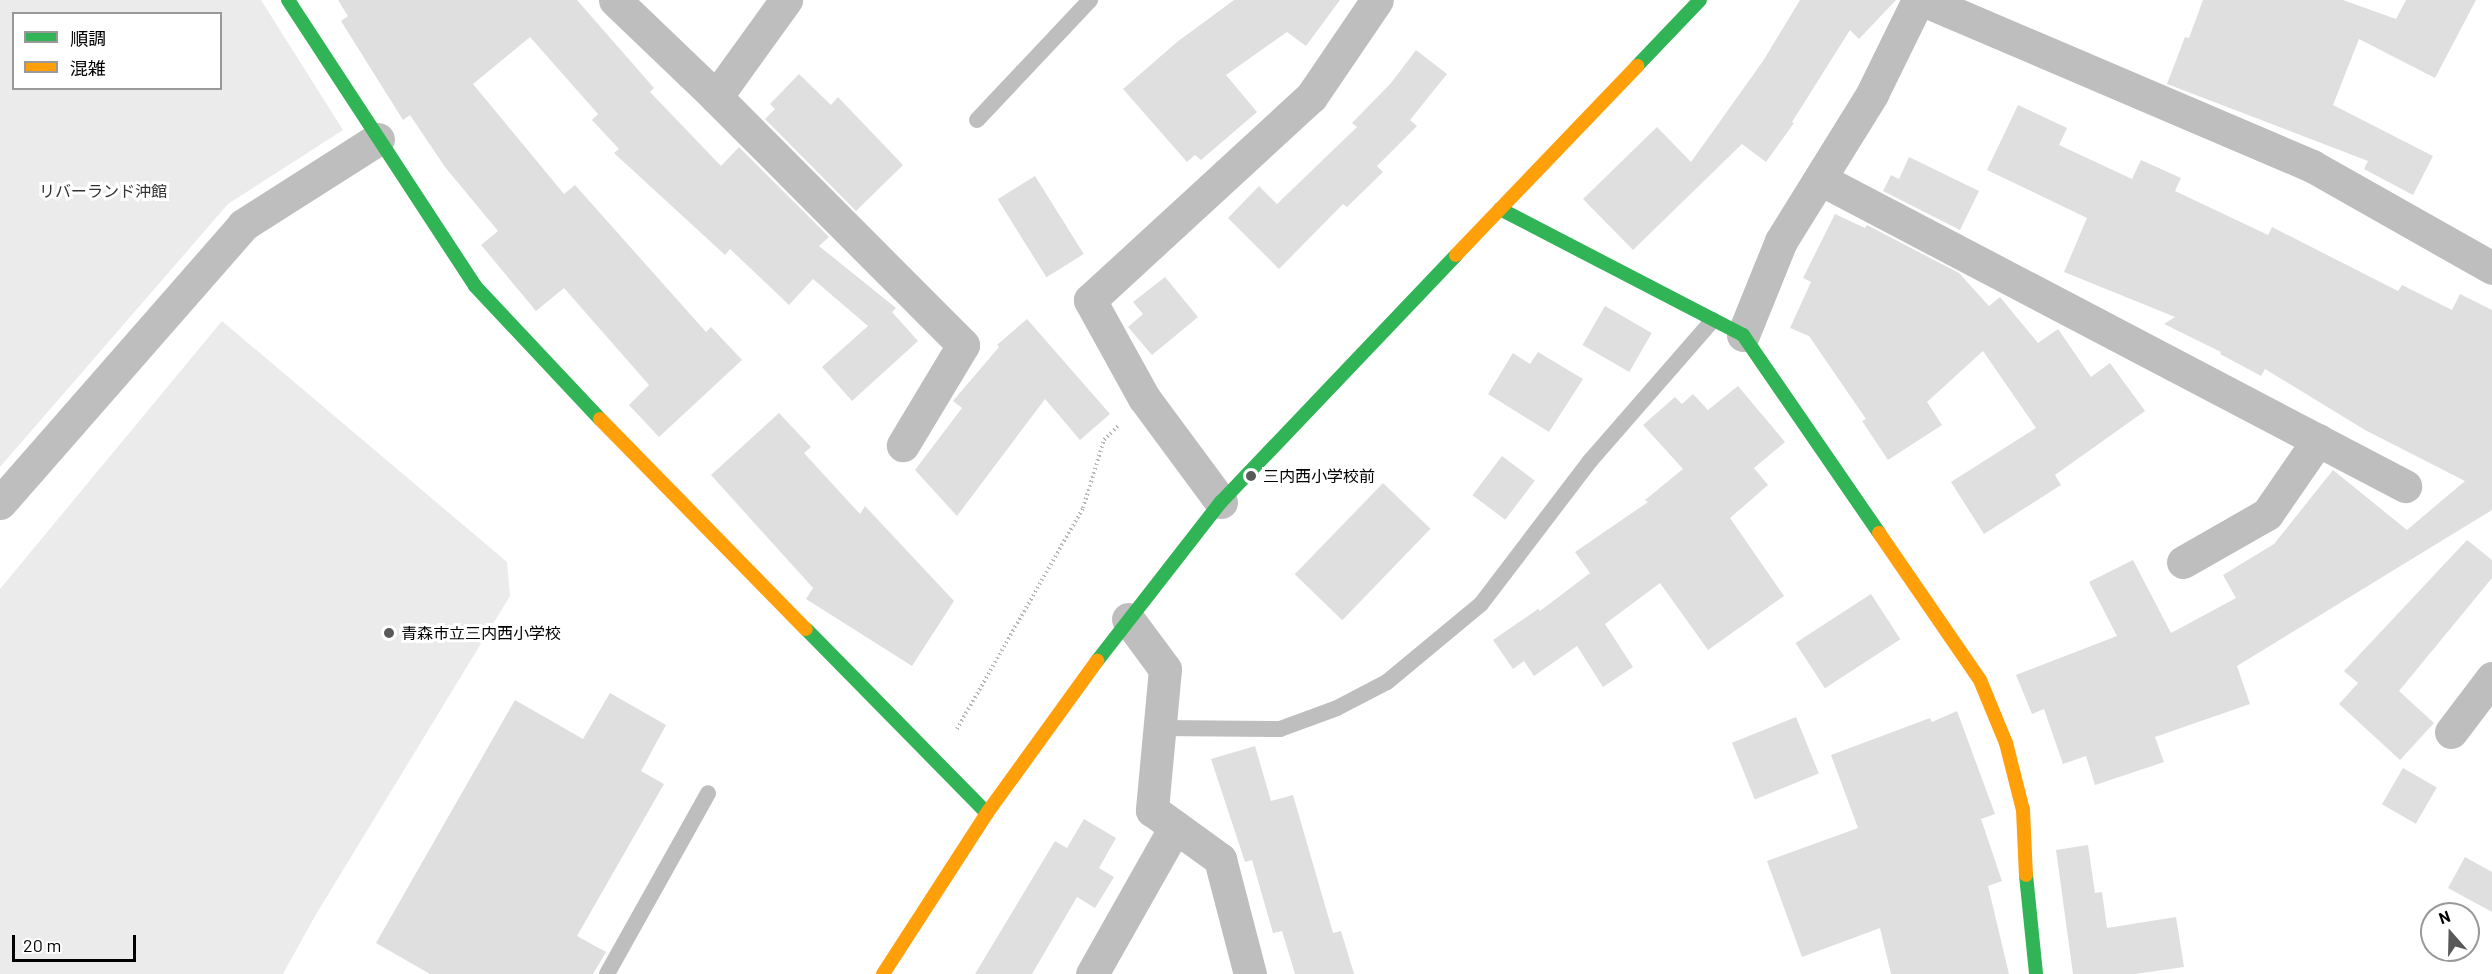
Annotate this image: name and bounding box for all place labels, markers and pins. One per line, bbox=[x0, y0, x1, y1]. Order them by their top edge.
place label: 三内西小学校前 bbox=[1263, 466, 1375, 486]
marker: 三内西小学校前 bbox=[1244, 469, 1258, 483]
place label: 青森市立三内西小学校 bbox=[401, 623, 561, 643]
marker: 青森市立三内西小学校 bbox=[382, 626, 396, 640]

